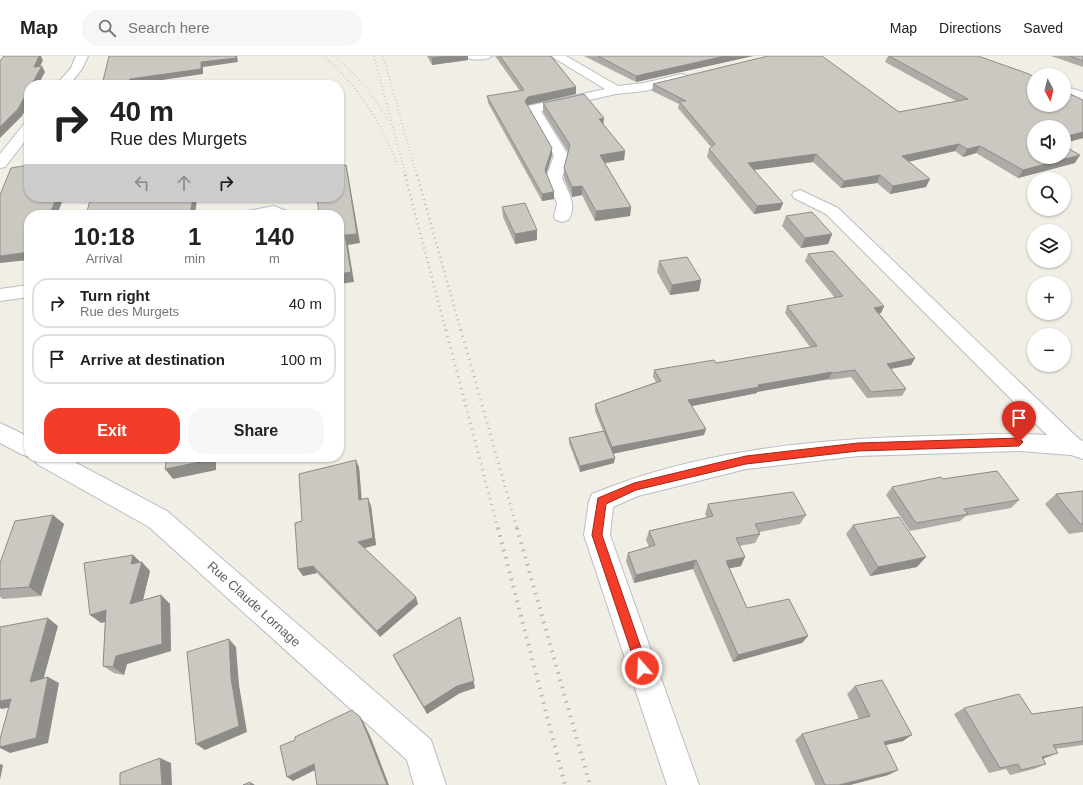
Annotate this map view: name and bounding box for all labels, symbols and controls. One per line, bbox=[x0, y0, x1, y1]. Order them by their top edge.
search box bbox=[82, 10, 362, 46]
text: Map bbox=[20, 17, 58, 38]
icon: search bbox=[96, 17, 118, 39]
text: Search here bbox=[128, 19, 210, 36]
text: Map bbox=[890, 20, 917, 36]
text: Directions bbox=[939, 20, 1001, 36]
text: Saved bbox=[1023, 20, 1063, 36]
north arrow bbox=[1027, 68, 1071, 112]
map controls bbox=[1027, 68, 1071, 372]
icon: right bbox=[44, 96, 96, 148]
text: 40 m bbox=[110, 96, 174, 127]
button: sound bbox=[1027, 120, 1071, 164]
text: Rue des Murgets bbox=[110, 129, 247, 149]
icon: left bbox=[131, 172, 153, 194]
icon: ahead bbox=[173, 172, 195, 194]
icon: right bbox=[215, 172, 237, 194]
button: search bbox=[1027, 172, 1071, 216]
text: 10:18 bbox=[73, 223, 135, 250]
text: 1 bbox=[188, 223, 201, 250]
text: 140 bbox=[255, 223, 295, 250]
button: layers bbox=[1027, 224, 1071, 268]
text: Arrival bbox=[86, 251, 123, 266]
text: min bbox=[184, 251, 205, 266]
text: m bbox=[269, 251, 280, 266]
button: + bbox=[1027, 276, 1071, 320]
text: Turn right bbox=[80, 287, 150, 304]
icon: right bbox=[46, 292, 68, 314]
text: 40 m bbox=[289, 295, 322, 312]
text: Rue des Murgets bbox=[80, 304, 179, 319]
button: − bbox=[1027, 328, 1071, 372]
icon: arrive bbox=[46, 348, 68, 370]
text: Arrive at destination bbox=[80, 351, 225, 368]
text: 100 m bbox=[280, 351, 322, 368]
pin bbox=[1002, 401, 1036, 442]
icon: arrive bbox=[1008, 407, 1030, 429]
button: Exit bbox=[44, 408, 180, 454]
button: Share bbox=[188, 408, 324, 454]
street label: Rue Claude Lornage bbox=[204, 558, 304, 650]
position arrow bbox=[621, 647, 663, 689]

